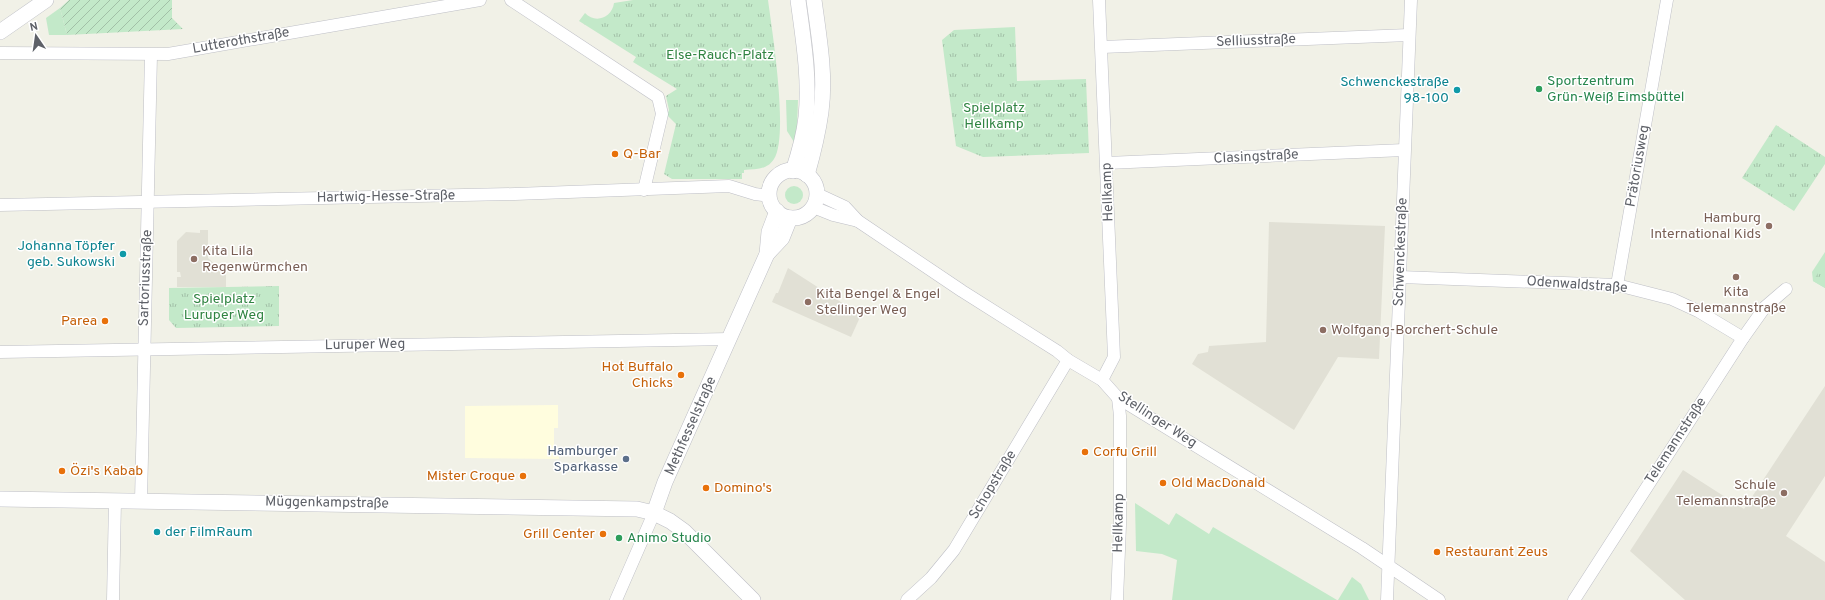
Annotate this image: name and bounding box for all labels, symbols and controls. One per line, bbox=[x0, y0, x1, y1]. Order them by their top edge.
north arrow bbox=[16, 16, 56, 56]
text: N bbox=[29, 20, 39, 35]
street label: Lutterothstraße bbox=[191, 24, 291, 58]
street label: Selliusstraße bbox=[1216, 31, 1296, 51]
park label: Else-Rauch-Platz bbox=[666, 47, 774, 64]
place label: Sportzentrum Grün-Weiß Eimsbüttel bbox=[1547, 73, 1685, 106]
place label: Schwenckestraße 98-100 bbox=[1340, 74, 1449, 107]
marker: Sportzentrum Grün-Weiß Eimsbüttel bbox=[1534, 84, 1544, 94]
marker: Schwenckestraße 98-100 bbox=[1452, 85, 1462, 95]
park label: Spielplatz Hellkamp bbox=[963, 100, 1025, 133]
street label: Prätoriusweg bbox=[1622, 124, 1654, 208]
place label: Q-Bar bbox=[623, 146, 662, 163]
street label: Clasingstraße bbox=[1213, 146, 1299, 168]
marker: Q-Bar bbox=[610, 149, 620, 159]
street label: Hellkamp bbox=[1098, 162, 1118, 222]
street label: Hartwig-Hesse-Straße bbox=[317, 187, 455, 207]
street label: Schwenckestraße bbox=[1391, 197, 1411, 307]
place label: Hamburg International Kids bbox=[1650, 210, 1761, 243]
marker: Hamburg International Kids bbox=[1764, 221, 1774, 231]
street label: Sartoriusstraße bbox=[136, 229, 156, 327]
place label: Johanna Töpfer geb. Sukowski bbox=[17, 238, 116, 271]
place label: Kita Lila Regenwürmchen bbox=[202, 243, 308, 276]
marker: Johanna Töpfer geb. Sukowski bbox=[118, 249, 128, 259]
marker: Kita Lila Regenwürmchen bbox=[189, 254, 199, 264]
marker: Kita Telemannstraße bbox=[1731, 272, 1741, 282]
street label: Odenwaldstraße bbox=[1526, 273, 1628, 297]
place label: Kita Telemannstraße bbox=[1686, 284, 1786, 317]
place label: Kita Bengel & Engel Stellinger Weg bbox=[816, 286, 940, 319]
park label: Spielplatz Luruper Weg bbox=[184, 291, 264, 324]
marker: Kita Bengel & Engel Stellinger Weg bbox=[803, 297, 813, 307]
place label: Parea bbox=[61, 313, 97, 330]
marker: Parea bbox=[100, 316, 110, 326]
place label: Wolfgang-Borchert-Schule bbox=[1331, 322, 1498, 339]
marker: Wolfgang-Borchert-Schule bbox=[1318, 325, 1328, 335]
street label: Luruper Weg bbox=[325, 336, 405, 354]
place label: Hot Buffalo Chicks bbox=[602, 359, 673, 392]
marker: Hot Buffalo Chicks bbox=[676, 370, 686, 380]
street label: Methfesselstraße bbox=[662, 374, 720, 478]
street label: Stellinger Weg bbox=[1114, 388, 1200, 452]
street label: Telemannstraße bbox=[1642, 394, 1710, 488]
place label: Hamburger Sparkasse bbox=[547, 443, 619, 476]
place label: Corfu Grill bbox=[1093, 444, 1157, 461]
street label: Schopstraße bbox=[966, 447, 1020, 523]
marker: Corfu Grill bbox=[1080, 447, 1090, 457]
marker: Hamburger Sparkasse bbox=[621, 454, 631, 464]
place label: Özi's Kabab bbox=[70, 462, 143, 480]
marker: Özi's Kabab bbox=[57, 466, 67, 476]
place label: Mister Croque bbox=[427, 468, 515, 485]
marker: Mister Croque bbox=[518, 471, 528, 481]
place label: Old MacDonald bbox=[1171, 475, 1265, 492]
place label: Schule Telemannstraße bbox=[1676, 477, 1776, 510]
marker: Old MacDonald bbox=[1158, 478, 1168, 488]
place label: Domino's bbox=[714, 480, 772, 497]
marker: Domino's bbox=[701, 483, 711, 493]
marker: Schule Telemannstraße bbox=[1779, 488, 1789, 498]
street label: Müggenkampstraße bbox=[265, 493, 389, 513]
street label: Hellkamp bbox=[1110, 493, 1128, 553]
place label: der FilmRaum bbox=[165, 524, 253, 541]
place label: Grill Center bbox=[523, 526, 596, 543]
marker: der FilmRaum bbox=[152, 527, 162, 537]
marker: Grill Center bbox=[598, 529, 608, 539]
place label: Animo Studio bbox=[627, 530, 712, 547]
marker: Animo Studio bbox=[614, 533, 624, 543]
place label: Restaurant Zeus bbox=[1445, 544, 1548, 561]
marker: Restaurant Zeus bbox=[1432, 547, 1442, 557]

